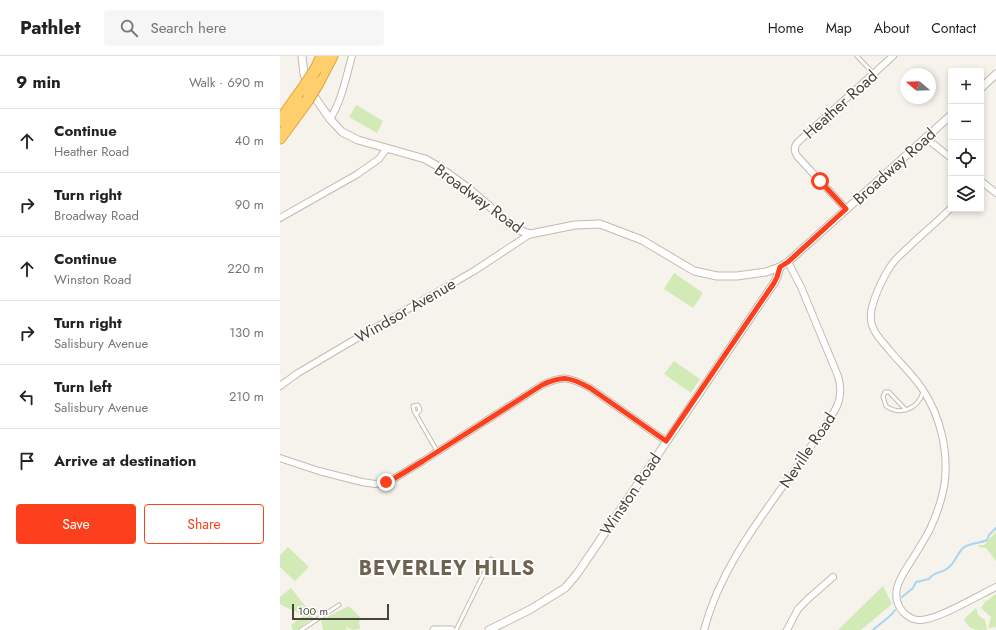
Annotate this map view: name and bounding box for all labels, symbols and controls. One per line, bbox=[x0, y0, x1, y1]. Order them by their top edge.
search box bbox=[104, 10, 384, 46]
text: Pathlet bbox=[20, 14, 80, 41]
icon: search bbox=[118, 17, 140, 39]
text: Search here bbox=[150, 17, 226, 39]
text: Home bbox=[768, 18, 804, 38]
text: Map bbox=[826, 18, 852, 38]
text: About bbox=[874, 18, 909, 38]
text: Contact bbox=[931, 18, 976, 38]
street label: Heather Road bbox=[798, 65, 882, 144]
north arrow bbox=[900, 68, 936, 104]
map controls bbox=[948, 68, 984, 212]
button: + bbox=[948, 68, 984, 104]
text: 9 min bbox=[16, 70, 61, 94]
text: Walk · 690 m bbox=[189, 73, 264, 92]
button: − bbox=[948, 104, 984, 140]
text: Continue bbox=[54, 120, 117, 142]
street label: Broadway Road bbox=[848, 123, 941, 210]
icon: ahead bbox=[16, 130, 38, 152]
text: 40 m bbox=[235, 131, 264, 150]
button: locate bbox=[948, 140, 984, 176]
text: Heather Road bbox=[54, 142, 129, 161]
street label: Broadway Road bbox=[430, 158, 528, 238]
route start bbox=[811, 172, 829, 190]
button: layers bbox=[948, 176, 984, 212]
text: Turn right bbox=[54, 184, 122, 206]
icon: right bbox=[16, 194, 38, 216]
text: 90 m bbox=[235, 195, 264, 214]
text: Broadway Road bbox=[54, 206, 139, 225]
text: Continue bbox=[54, 248, 117, 270]
icon: ahead bbox=[16, 258, 38, 280]
text: 220 m bbox=[227, 259, 264, 278]
text: Winston Road bbox=[54, 270, 131, 289]
street label: Windsor Avenue bbox=[351, 272, 460, 349]
text: Turn right bbox=[54, 312, 122, 334]
icon: right bbox=[16, 322, 38, 344]
text: 130 m bbox=[229, 323, 264, 342]
text: Salisbury Avenue bbox=[54, 334, 148, 353]
text: Turn left bbox=[54, 376, 112, 398]
icon: left bbox=[16, 386, 38, 408]
text: 210 m bbox=[229, 387, 264, 406]
text: Salisbury Avenue bbox=[54, 398, 148, 417]
street label: Neville Road bbox=[774, 408, 841, 493]
street label: Winston Road bbox=[594, 448, 667, 540]
icon: arrive bbox=[16, 450, 38, 472]
text: Arrive at destination bbox=[54, 450, 196, 472]
route end bbox=[377, 473, 395, 491]
button: Save bbox=[16, 504, 136, 544]
button: Share bbox=[144, 504, 264, 544]
district label: BEVERLEY HILLS bbox=[359, 554, 535, 583]
scale bar bbox=[292, 602, 389, 621]
text: 100 m bbox=[298, 603, 328, 619]

